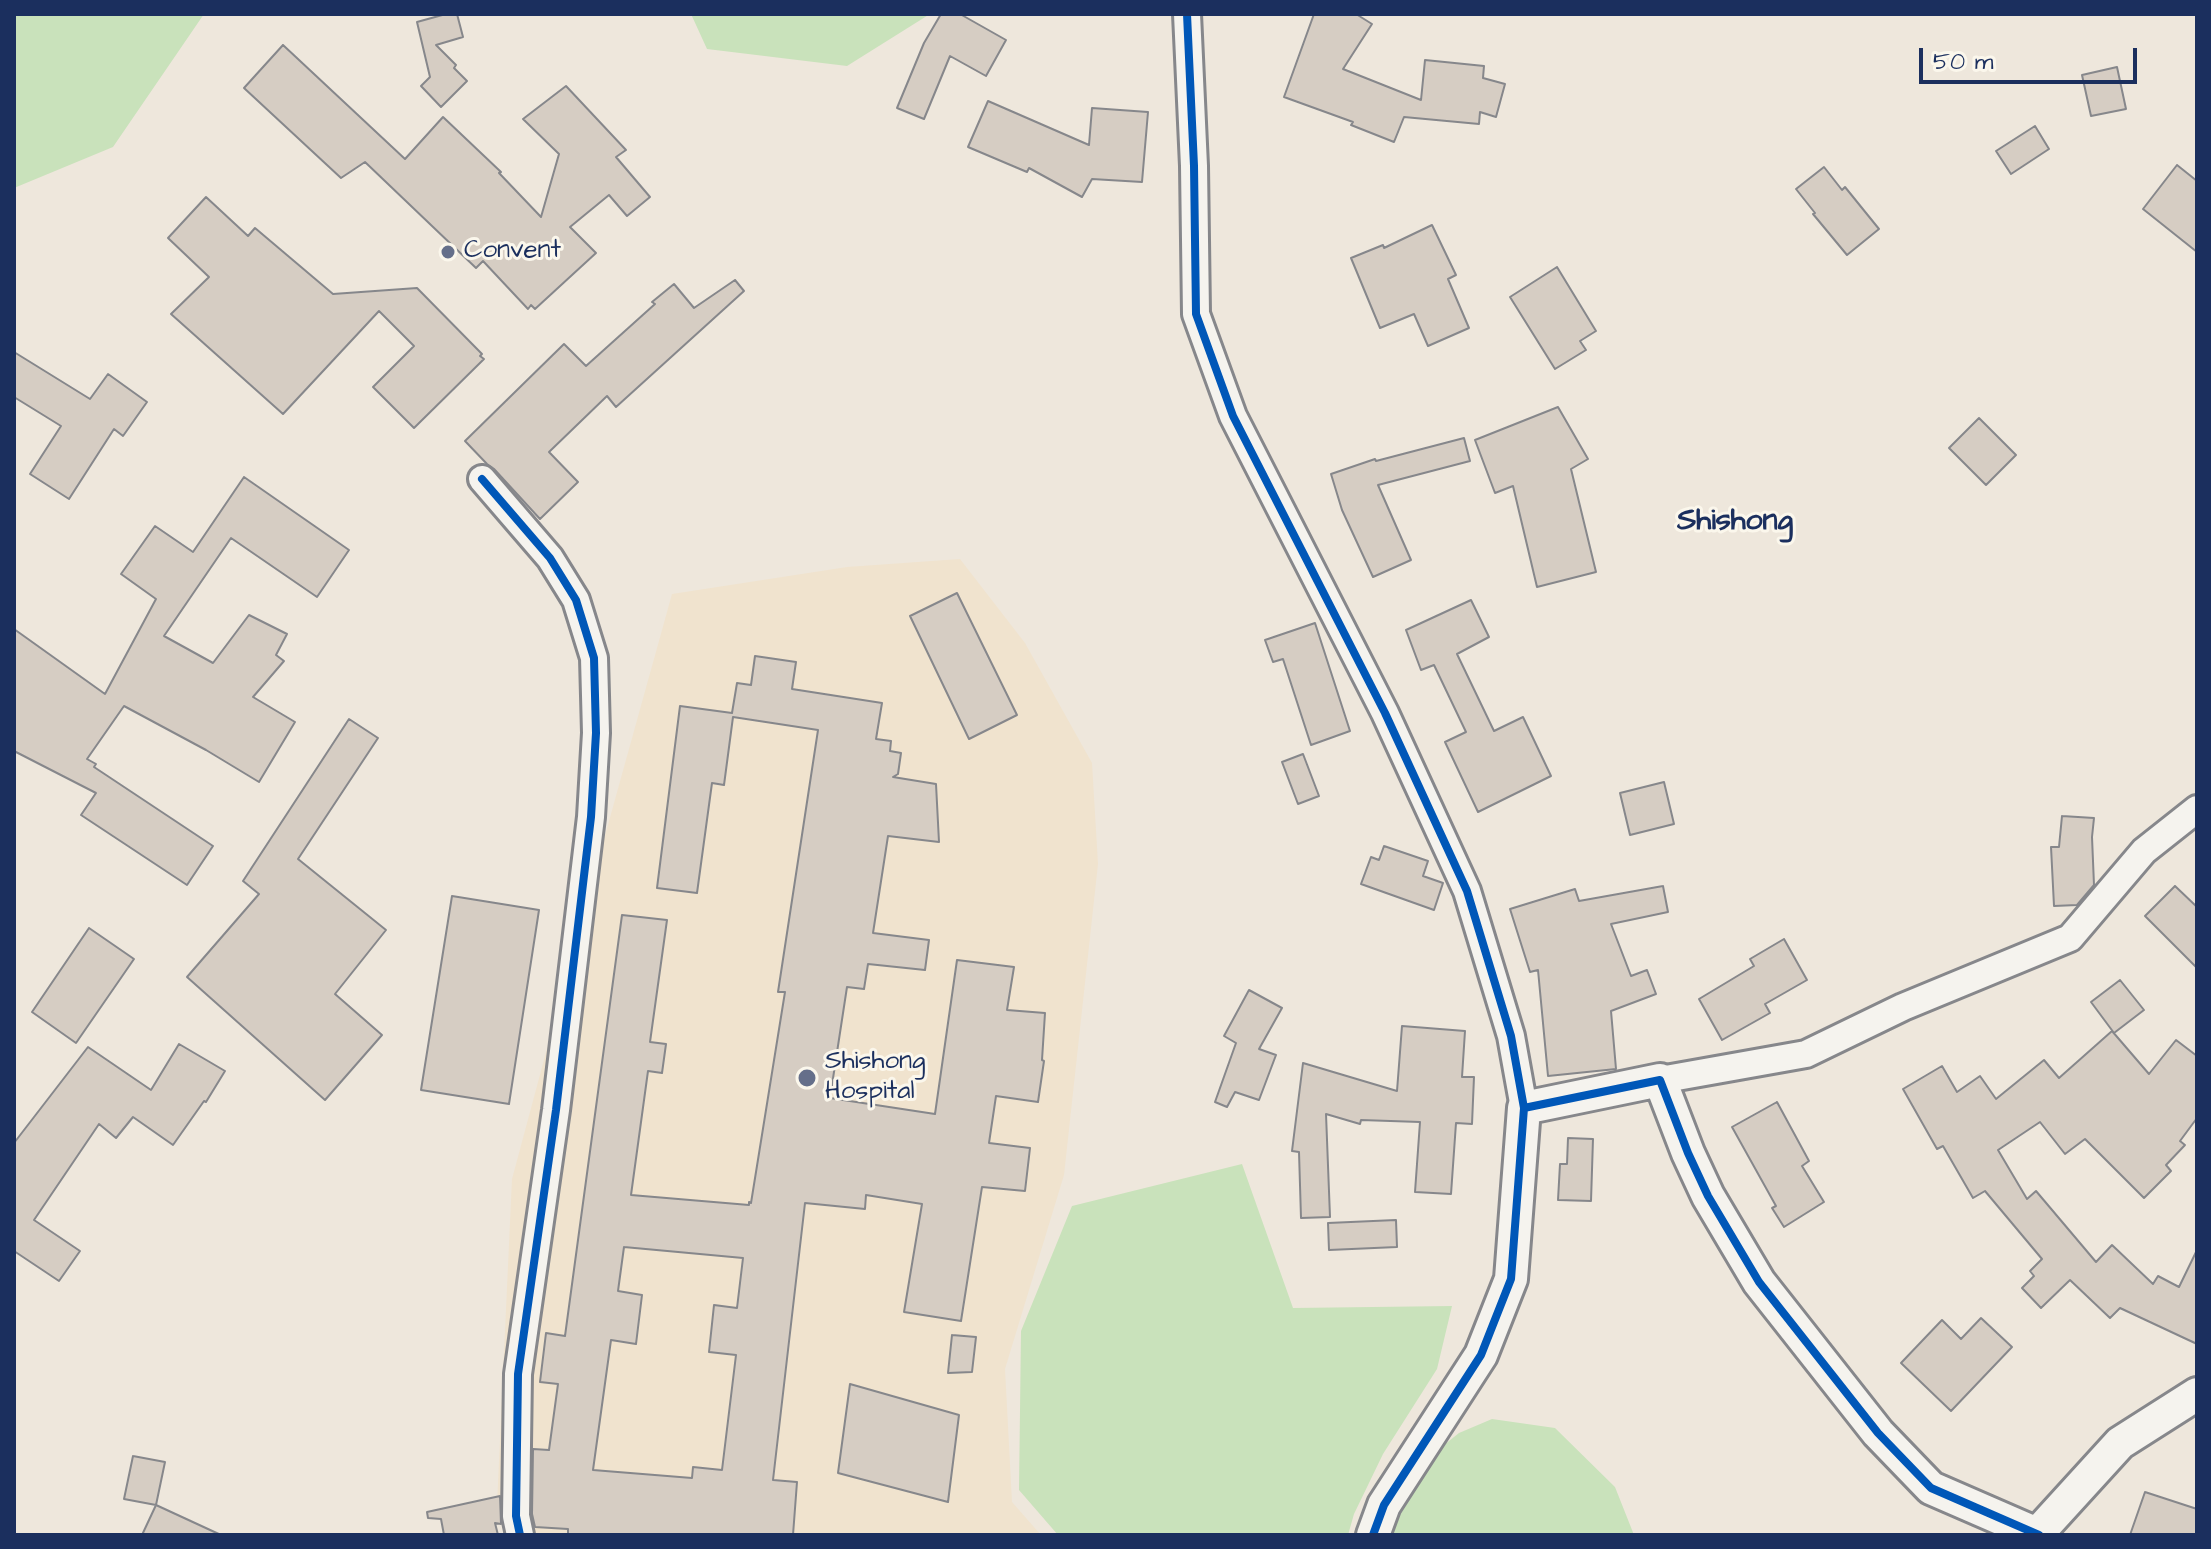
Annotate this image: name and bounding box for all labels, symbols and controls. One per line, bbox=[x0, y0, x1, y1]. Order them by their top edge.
scale bar bbox=[1923, 32, 2141, 82]
text: 50 m bbox=[1933, 45, 1993, 79]
place label: Convent bbox=[464, 236, 561, 268]
marker: Convent bbox=[439, 243, 457, 261]
district label: Shishong bbox=[1677, 505, 1793, 541]
place label: Shishong Hospital bbox=[825, 1047, 925, 1108]
marker: Shishong Hospital bbox=[796, 1067, 818, 1089]

